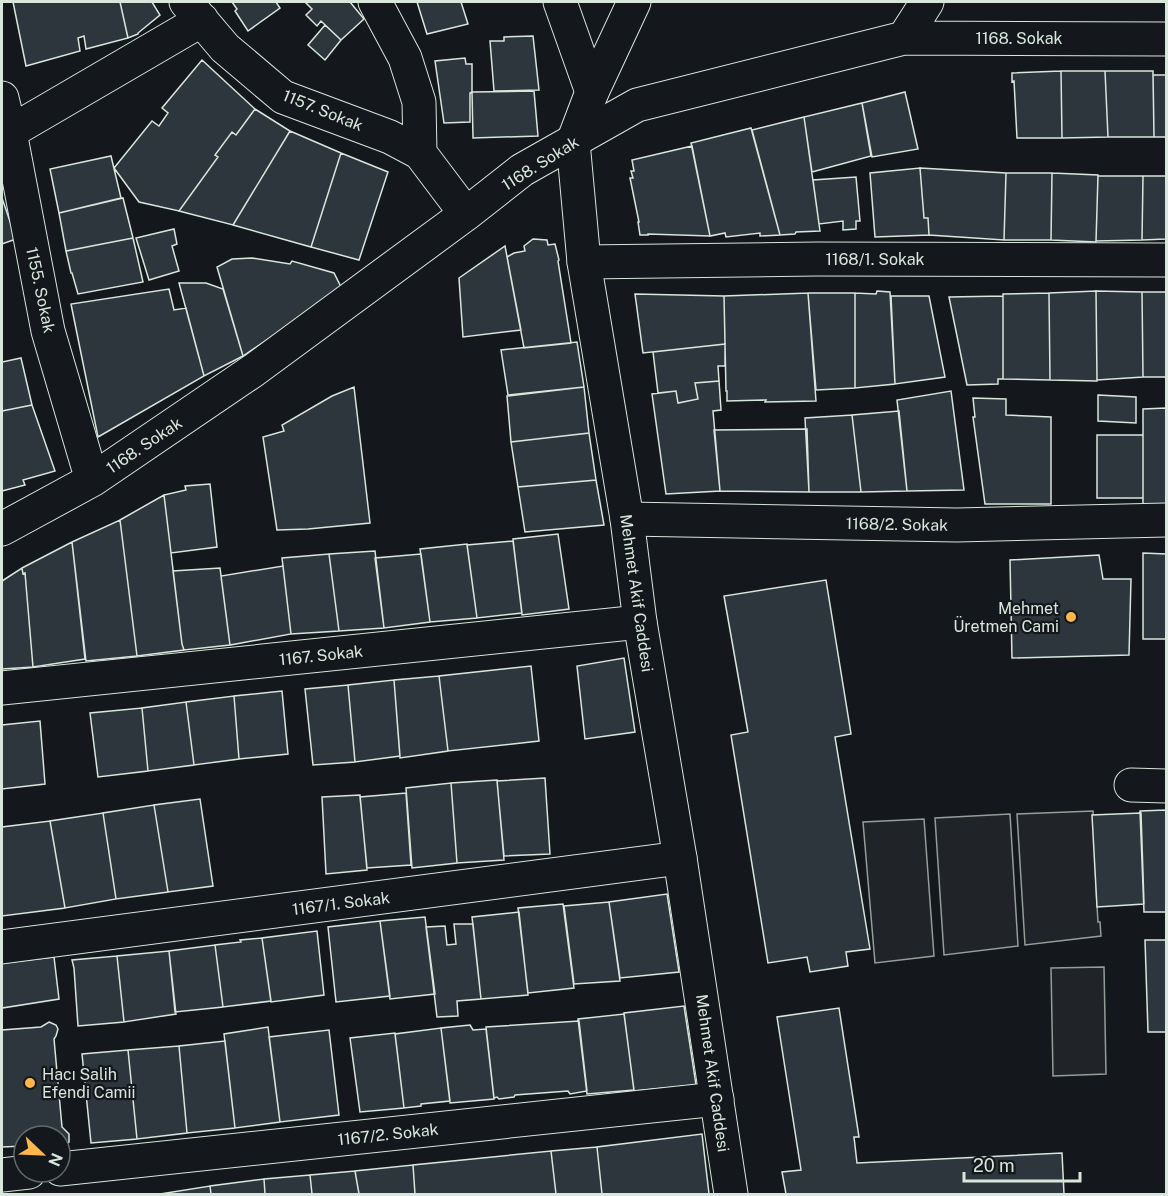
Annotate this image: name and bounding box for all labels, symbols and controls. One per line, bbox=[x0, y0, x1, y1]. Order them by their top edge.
street label: 1168. Sokak bbox=[976, 29, 1063, 48]
street label: 1157. Sokak bbox=[280, 86, 366, 135]
street label: 1168. Sokak bbox=[498, 132, 582, 195]
street label: 1155. Sokak bbox=[22, 245, 59, 335]
street label: 1168/1. Sokak bbox=[825, 250, 925, 269]
street label: 1168. Sokak bbox=[103, 413, 186, 478]
street label: Mehmet Akif Caddesi bbox=[616, 513, 657, 673]
street label: 1168/2. Sokak bbox=[846, 514, 948, 535]
place label: Mehmet Üretmen Cami bbox=[953, 599, 1059, 636]
marker: Mehmet Üretmen Cami bbox=[1064, 610, 1078, 624]
street label: 1167. Sokak bbox=[278, 642, 364, 669]
street label: 1167/1. Sokak bbox=[291, 888, 391, 919]
street label: Mehmet Akif Caddesi bbox=[692, 993, 733, 1153]
place label: Hacı Salih Efendi Camii bbox=[42, 1065, 135, 1102]
marker: Hacı Salih Efendi Camii bbox=[23, 1076, 37, 1090]
street label: 1167/2. Sokak bbox=[337, 1120, 439, 1149]
north arrow bbox=[12, 1124, 72, 1184]
scale bar bbox=[964, 1145, 1080, 1183]
text: N bbox=[44, 1150, 67, 1169]
text: 20 m bbox=[973, 1155, 1015, 1176]

